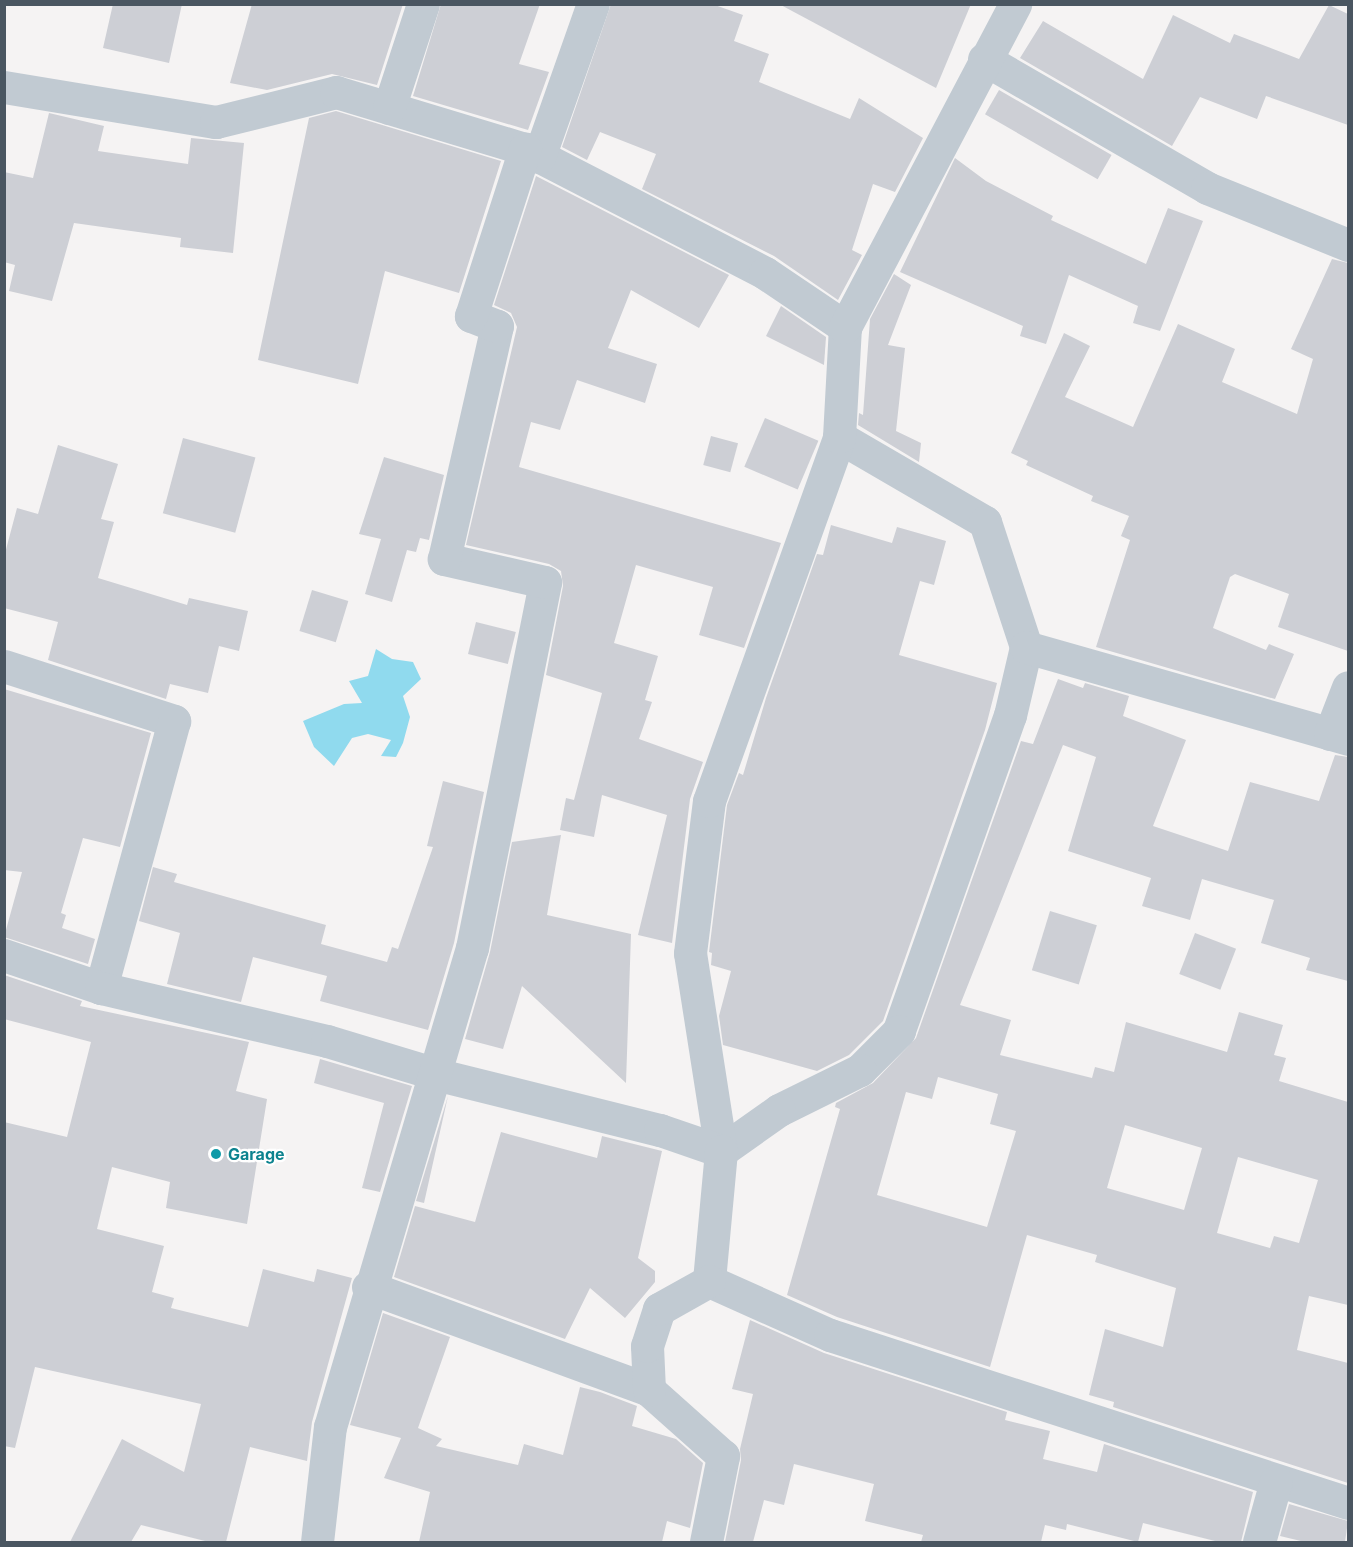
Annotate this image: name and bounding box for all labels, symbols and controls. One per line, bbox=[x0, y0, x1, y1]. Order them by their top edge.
place label: Garage bbox=[228, 1144, 285, 1164]
marker: Garage bbox=[209, 1147, 223, 1161]

